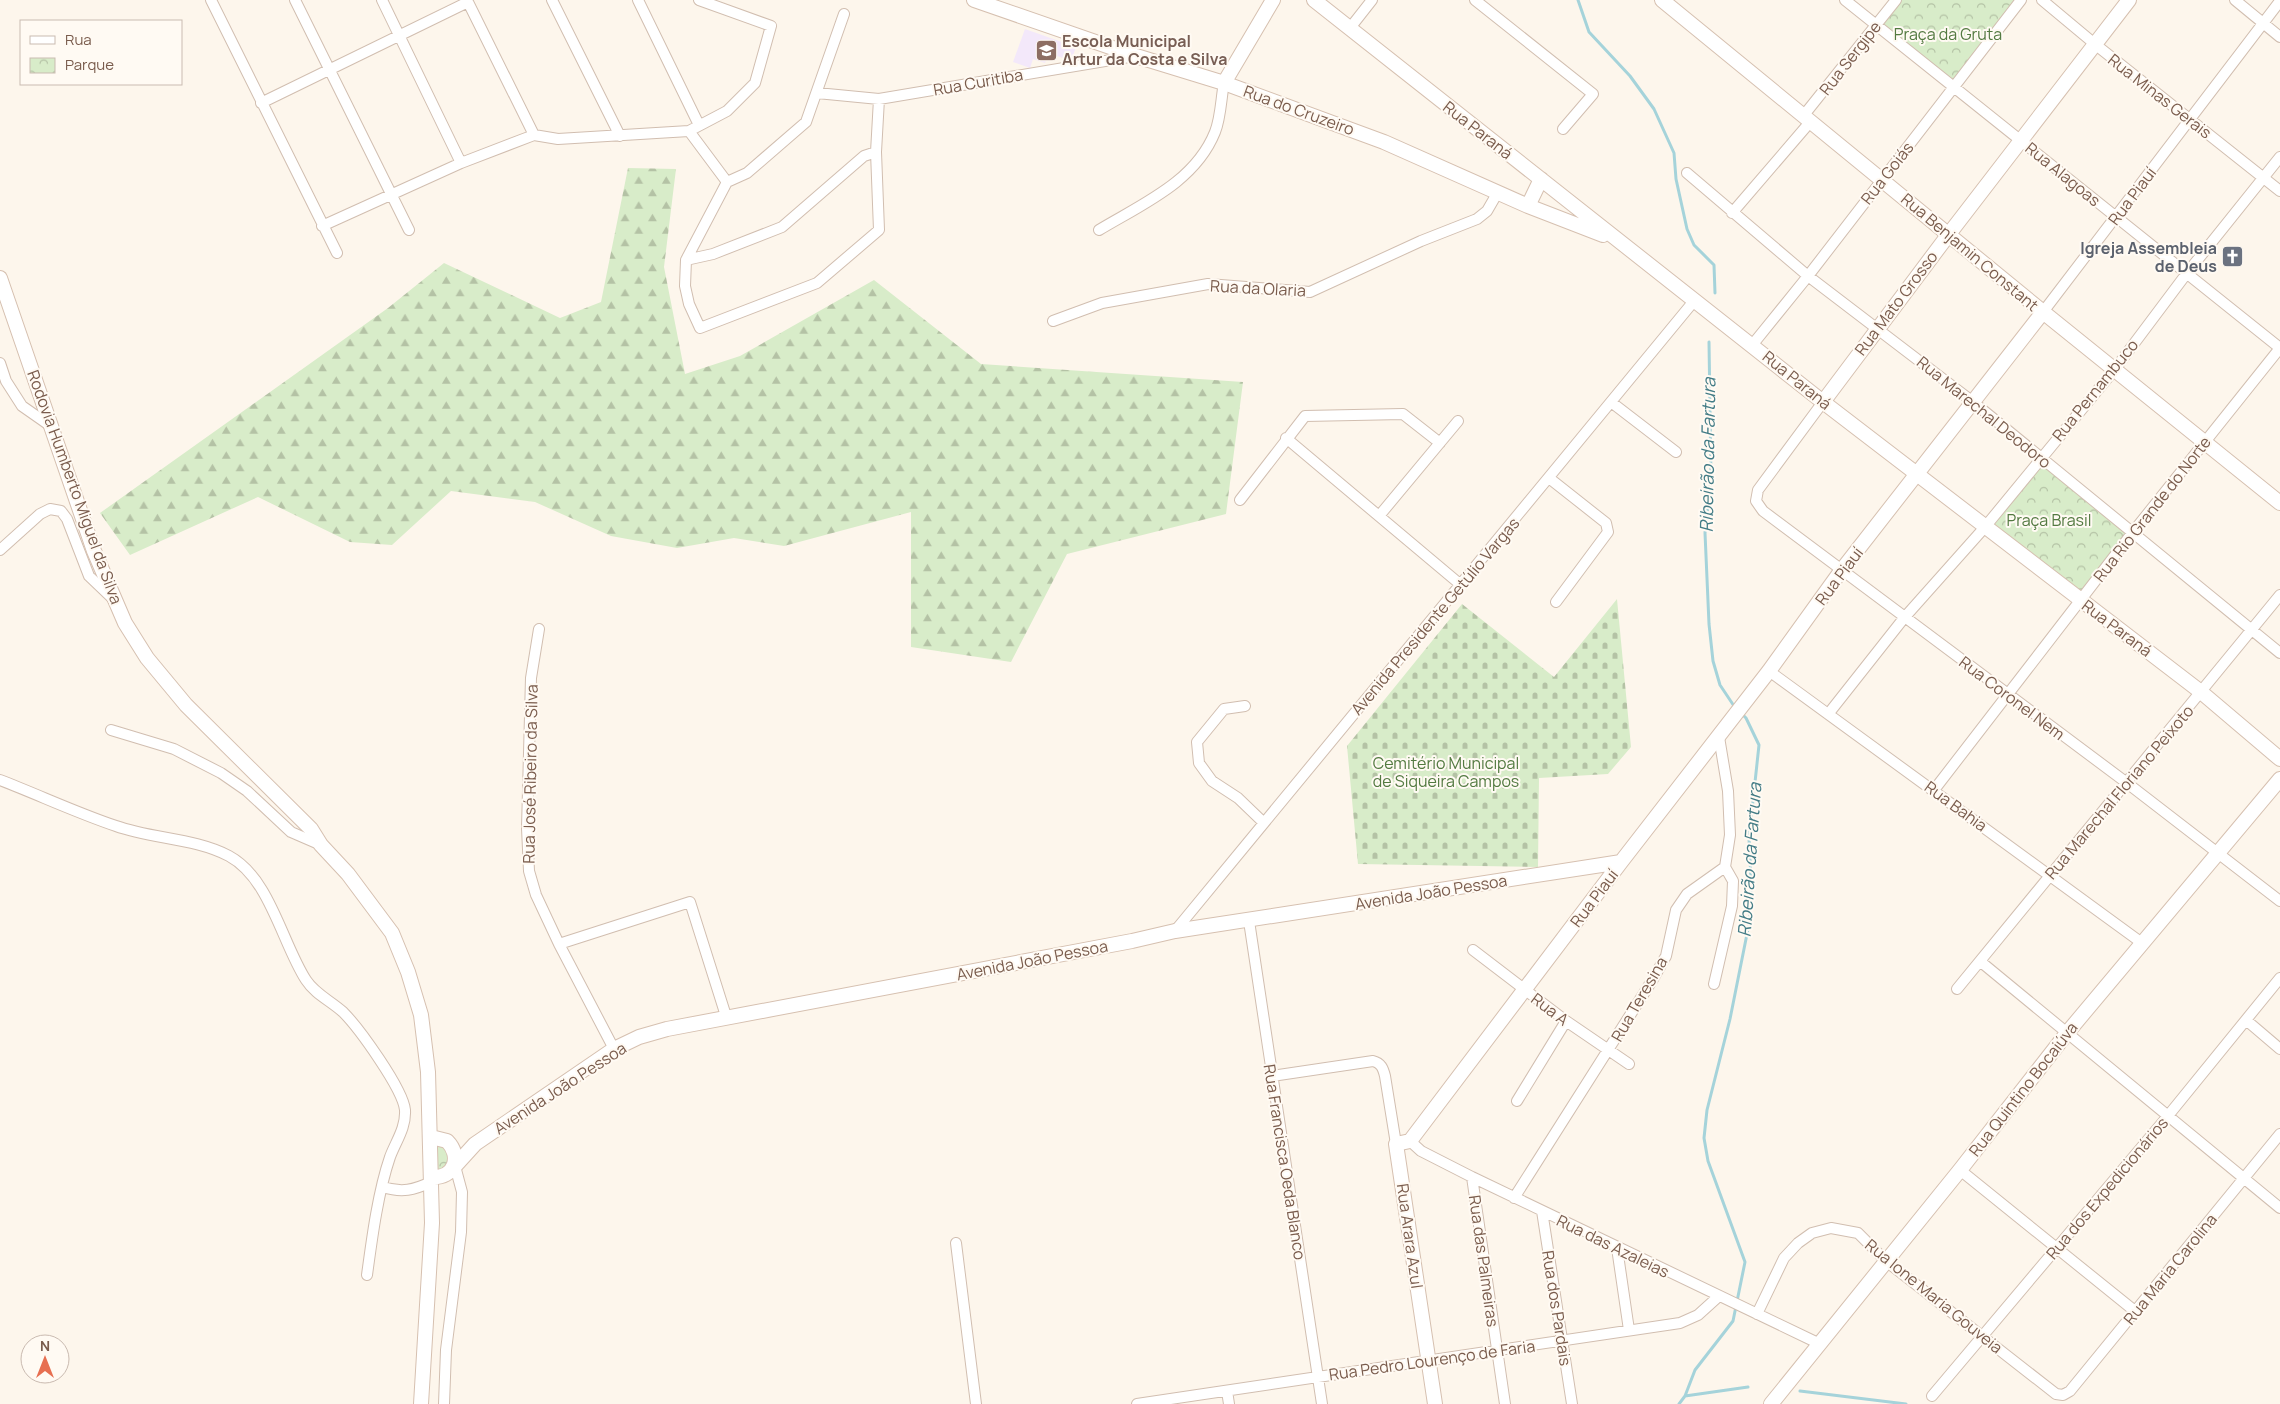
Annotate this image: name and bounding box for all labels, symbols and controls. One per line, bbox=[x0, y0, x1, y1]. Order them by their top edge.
street label: Rua Sergipe bbox=[1814, 16, 1886, 100]
legend bbox=[20, 20, 182, 85]
park label: Praça da Gruta bbox=[1894, 23, 2002, 45]
text: Rua bbox=[65, 29, 92, 50]
place label: Escola Municipal Artur da Costa e Silva bbox=[1062, 30, 1227, 70]
school or university icon: Escola Municipal Artur da Costa e Silva bbox=[1034, 38, 1058, 62]
street label: Rua Minas Gerais bbox=[2104, 49, 2216, 143]
text: Parque bbox=[65, 54, 114, 75]
street label: Rua Curitiba bbox=[931, 63, 1025, 101]
street label: Rua do Cruzeiro bbox=[1240, 80, 1358, 140]
street label: Rua Paraná bbox=[1439, 96, 1517, 164]
street label: Rua Goiás bbox=[1856, 137, 1918, 209]
street label: Rua Alagoas bbox=[2021, 137, 2105, 211]
street label: Rua Piauí bbox=[2103, 162, 2161, 229]
street label: Rua Benjamin Constant bbox=[1897, 188, 2043, 316]
place label: Igreja Assembleia de Deus bbox=[2080, 237, 2217, 277]
church icon: Igreja Assembleia de Deus bbox=[2221, 245, 2245, 269]
street label: Rua Mato Grosso bbox=[1850, 246, 1942, 360]
street label: Rua da Olaria bbox=[1210, 275, 1306, 301]
street label: Rua Pernambuco bbox=[2047, 334, 2143, 446]
street label: Rua Paraná bbox=[1758, 345, 1836, 415]
street label: Rua Marechal Deodoro bbox=[1912, 351, 2056, 473]
street label: Rodovia Humberto Miguel da Silva bbox=[22, 367, 128, 607]
water label: Ribeirão da Fartura bbox=[1694, 376, 1720, 533]
street label: Rua Rio Grande do Norte bbox=[2088, 432, 2216, 586]
park label: Praça Brasil bbox=[2007, 509, 2091, 531]
street label: Avenida Presidente Getúlio Vargas bbox=[1346, 513, 1524, 719]
street label: Rua Piauí bbox=[1810, 542, 1868, 609]
street label: Rua Paraná bbox=[2077, 594, 2157, 662]
street label: Rua Coronel Nem bbox=[1955, 651, 2069, 745]
street label: Rua José Ribeiro da Silva bbox=[517, 684, 543, 864]
street label: Rua Marechal Floriano Peixoto bbox=[2040, 700, 2198, 884]
park label: Cemitério Municipal de Siqueira Campos bbox=[1373, 752, 1519, 792]
street label: Rua Bahia bbox=[1920, 776, 1992, 836]
water label: Ribeirão da Fartura bbox=[1732, 781, 1766, 938]
street label: Rua Piauí bbox=[1565, 864, 1623, 931]
street label: Avenida João Pessoa bbox=[1353, 869, 1509, 915]
street label: Avenida João Pessoa bbox=[954, 935, 1110, 985]
street label: Rua Teresina bbox=[1606, 952, 1672, 1046]
street label: Rua A bbox=[1527, 988, 1573, 1030]
street label: Rua Quintino Bocaiúva bbox=[1964, 1017, 2082, 1161]
street label: Avenida João Pessoa bbox=[490, 1037, 630, 1139]
street label: Rua Francisca Oeda Blanco bbox=[1259, 1063, 1311, 1261]
street label: Rua dos Expedicionários bbox=[2041, 1112, 2173, 1264]
street label: Rua Arara Azul bbox=[1392, 1182, 1428, 1290]
street label: Rua das Palmeiras bbox=[1464, 1194, 1504, 1328]
street label: Rua das Azaleias bbox=[1553, 1209, 1673, 1283]
street label: Rua Maria Carolina bbox=[2118, 1209, 2222, 1329]
street label: Rua Ione Maria Gouveia bbox=[1861, 1234, 2007, 1358]
street label: Rua dos Pardais bbox=[1537, 1249, 1577, 1367]
north arrow bbox=[20, 1334, 70, 1384]
street label: Rua Pedro Lourenço de Faria bbox=[1327, 1335, 1537, 1385]
text: N bbox=[40, 1336, 50, 1355]

